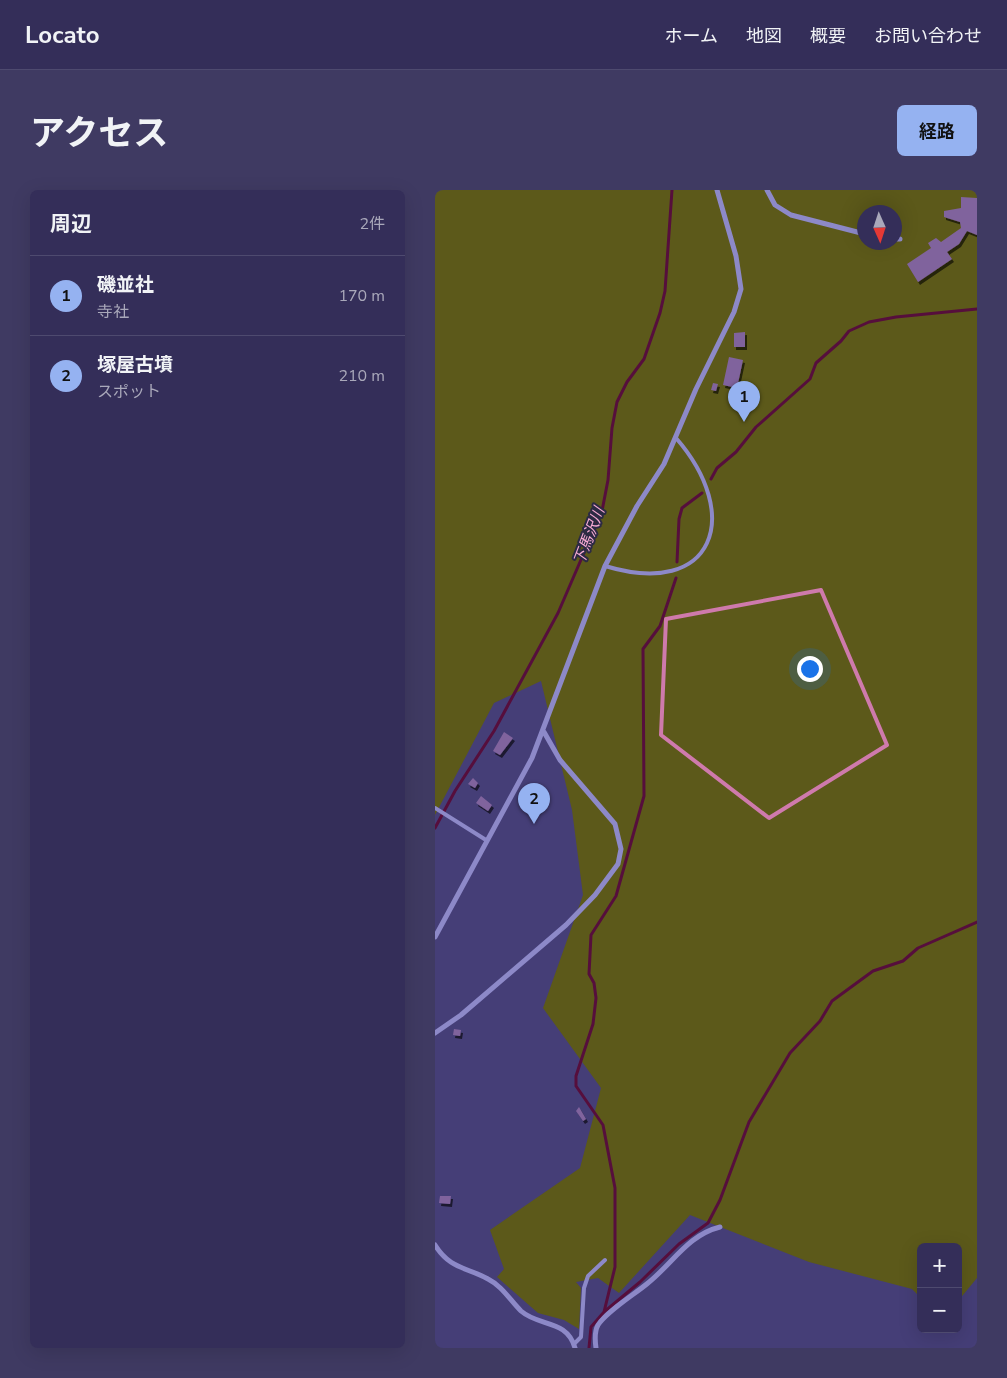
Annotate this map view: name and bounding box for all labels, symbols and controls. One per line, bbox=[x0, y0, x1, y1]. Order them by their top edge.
text: Locato bbox=[25, 19, 100, 51]
text: ホーム bbox=[665, 24, 718, 48]
text: 地図 bbox=[746, 24, 782, 48]
text: 概要 bbox=[810, 24, 846, 48]
text: お問い合わせ bbox=[874, 24, 982, 48]
button: 経路 bbox=[897, 105, 977, 156]
text: アクセス bbox=[30, 110, 168, 157]
north arrow bbox=[857, 205, 902, 250]
text: 周辺 bbox=[50, 210, 92, 238]
text: 2件 bbox=[359, 213, 385, 235]
text: 磯並社 bbox=[97, 272, 154, 298]
text: 1 bbox=[61, 285, 71, 307]
text: 170 m bbox=[338, 285, 385, 307]
text: 寺社 bbox=[97, 301, 129, 323]
text: 塚屋古墳 bbox=[97, 352, 173, 378]
text: 2 bbox=[61, 365, 71, 387]
text: 210 m bbox=[338, 365, 385, 387]
text: スポット bbox=[97, 381, 161, 403]
pin: 1 bbox=[728, 381, 760, 422]
water label: 下馬沢川 bbox=[569, 503, 610, 568]
your location bbox=[797, 656, 823, 682]
pin: 2 bbox=[518, 783, 550, 824]
map controls bbox=[917, 1243, 962, 1333]
button: + bbox=[917, 1243, 962, 1288]
button: − bbox=[917, 1288, 962, 1333]

